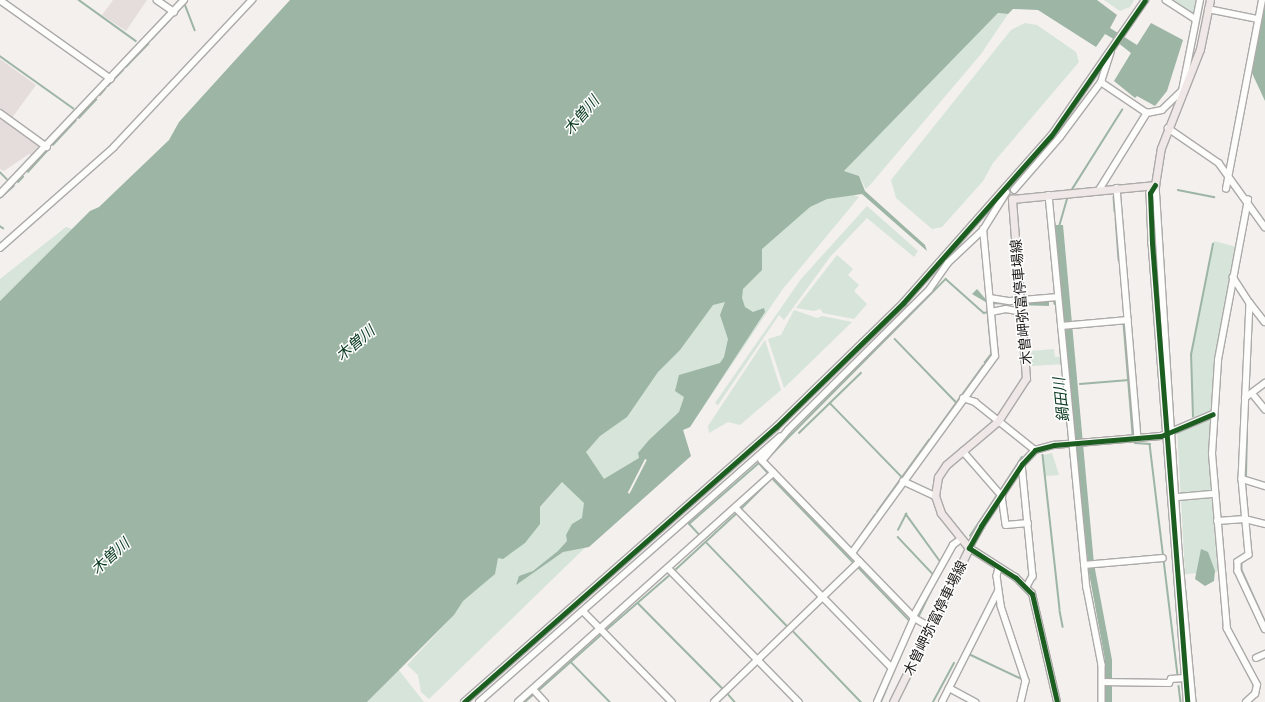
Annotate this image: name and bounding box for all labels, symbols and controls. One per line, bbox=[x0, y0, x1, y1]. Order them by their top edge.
water label: 木曽川 bbox=[559, 92, 603, 138]
street label: 木曽岬弥富停車場線 bbox=[1007, 239, 1035, 365]
water label: 木曽川 bbox=[332, 322, 378, 364]
water label: 鍋田川 bbox=[1050, 377, 1072, 423]
water label: 木曽川 bbox=[87, 534, 133, 578]
street label: 木曽岬弥富停車場線 bbox=[900, 558, 970, 678]

